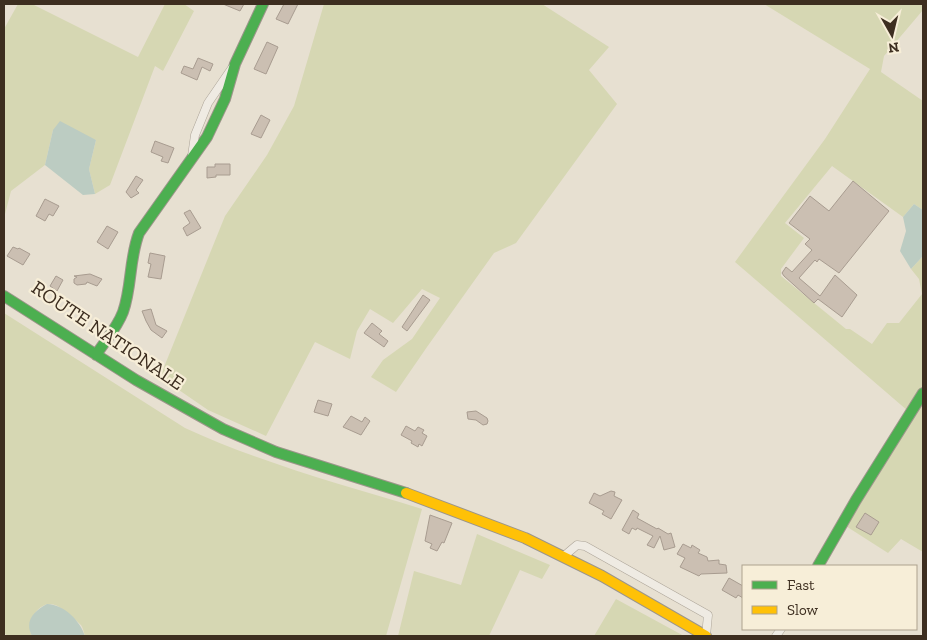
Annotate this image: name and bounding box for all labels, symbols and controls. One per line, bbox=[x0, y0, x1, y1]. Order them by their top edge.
north arrow bbox=[867, 10, 917, 60]
text: N bbox=[887, 38, 900, 57]
street label: ROUTE NATIONALE bbox=[27, 275, 189, 395]
legend bbox=[742, 565, 917, 630]
text: Fast bbox=[787, 576, 815, 594]
text: Slow bbox=[787, 601, 819, 619]

